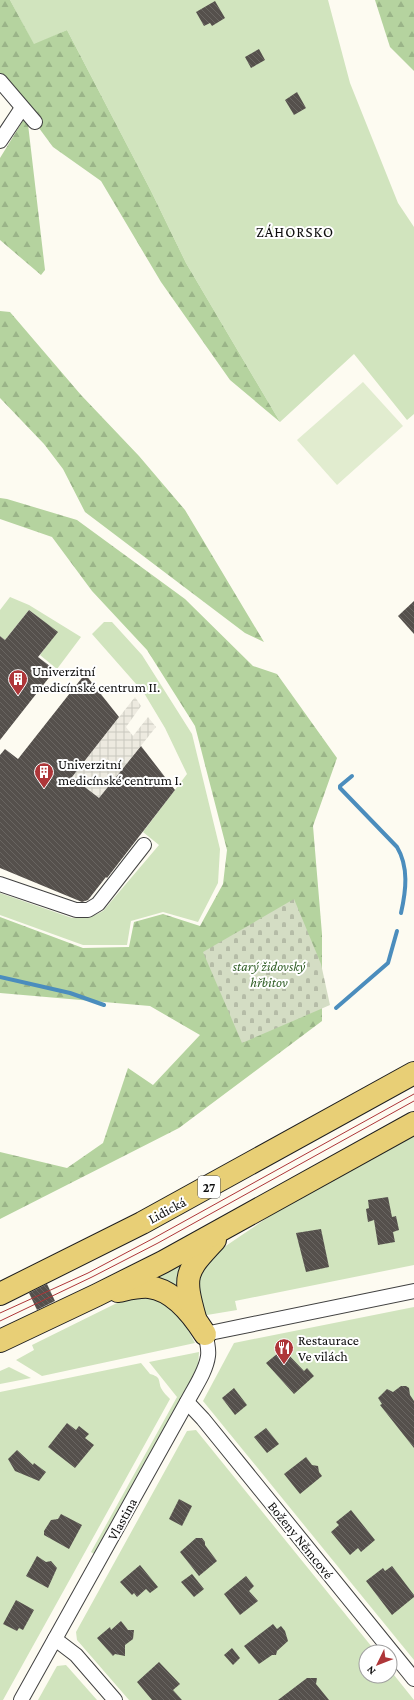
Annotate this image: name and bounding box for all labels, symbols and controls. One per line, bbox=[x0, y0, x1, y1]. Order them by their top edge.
district label: ZÁHORSKO bbox=[256, 224, 334, 240]
place label: Univerzitní medicínské centrum II. bbox=[32, 663, 160, 695]
building icon: Univerzitní medicínské centrum II. bbox=[7, 668, 29, 696]
place label: Univerzitní medicínské centrum I. bbox=[58, 756, 182, 788]
building icon: Univerzitní medicínské centrum I. bbox=[33, 761, 55, 789]
park label: starý židovský hřbitov bbox=[232, 958, 306, 990]
road number: 27 bbox=[198, 1176, 220, 1198]
street label: Lidická bbox=[145, 1193, 189, 1227]
place label: Restaurace Ve vilách bbox=[298, 1332, 359, 1364]
restaurant icon: Restaurace Ve vilách bbox=[273, 1337, 295, 1365]
street label: Vlastina bbox=[104, 1495, 140, 1543]
street label: Boženy Němcové bbox=[265, 1498, 337, 1582]
north arrow bbox=[358, 1644, 398, 1684]
text: N bbox=[363, 1664, 378, 1678]

